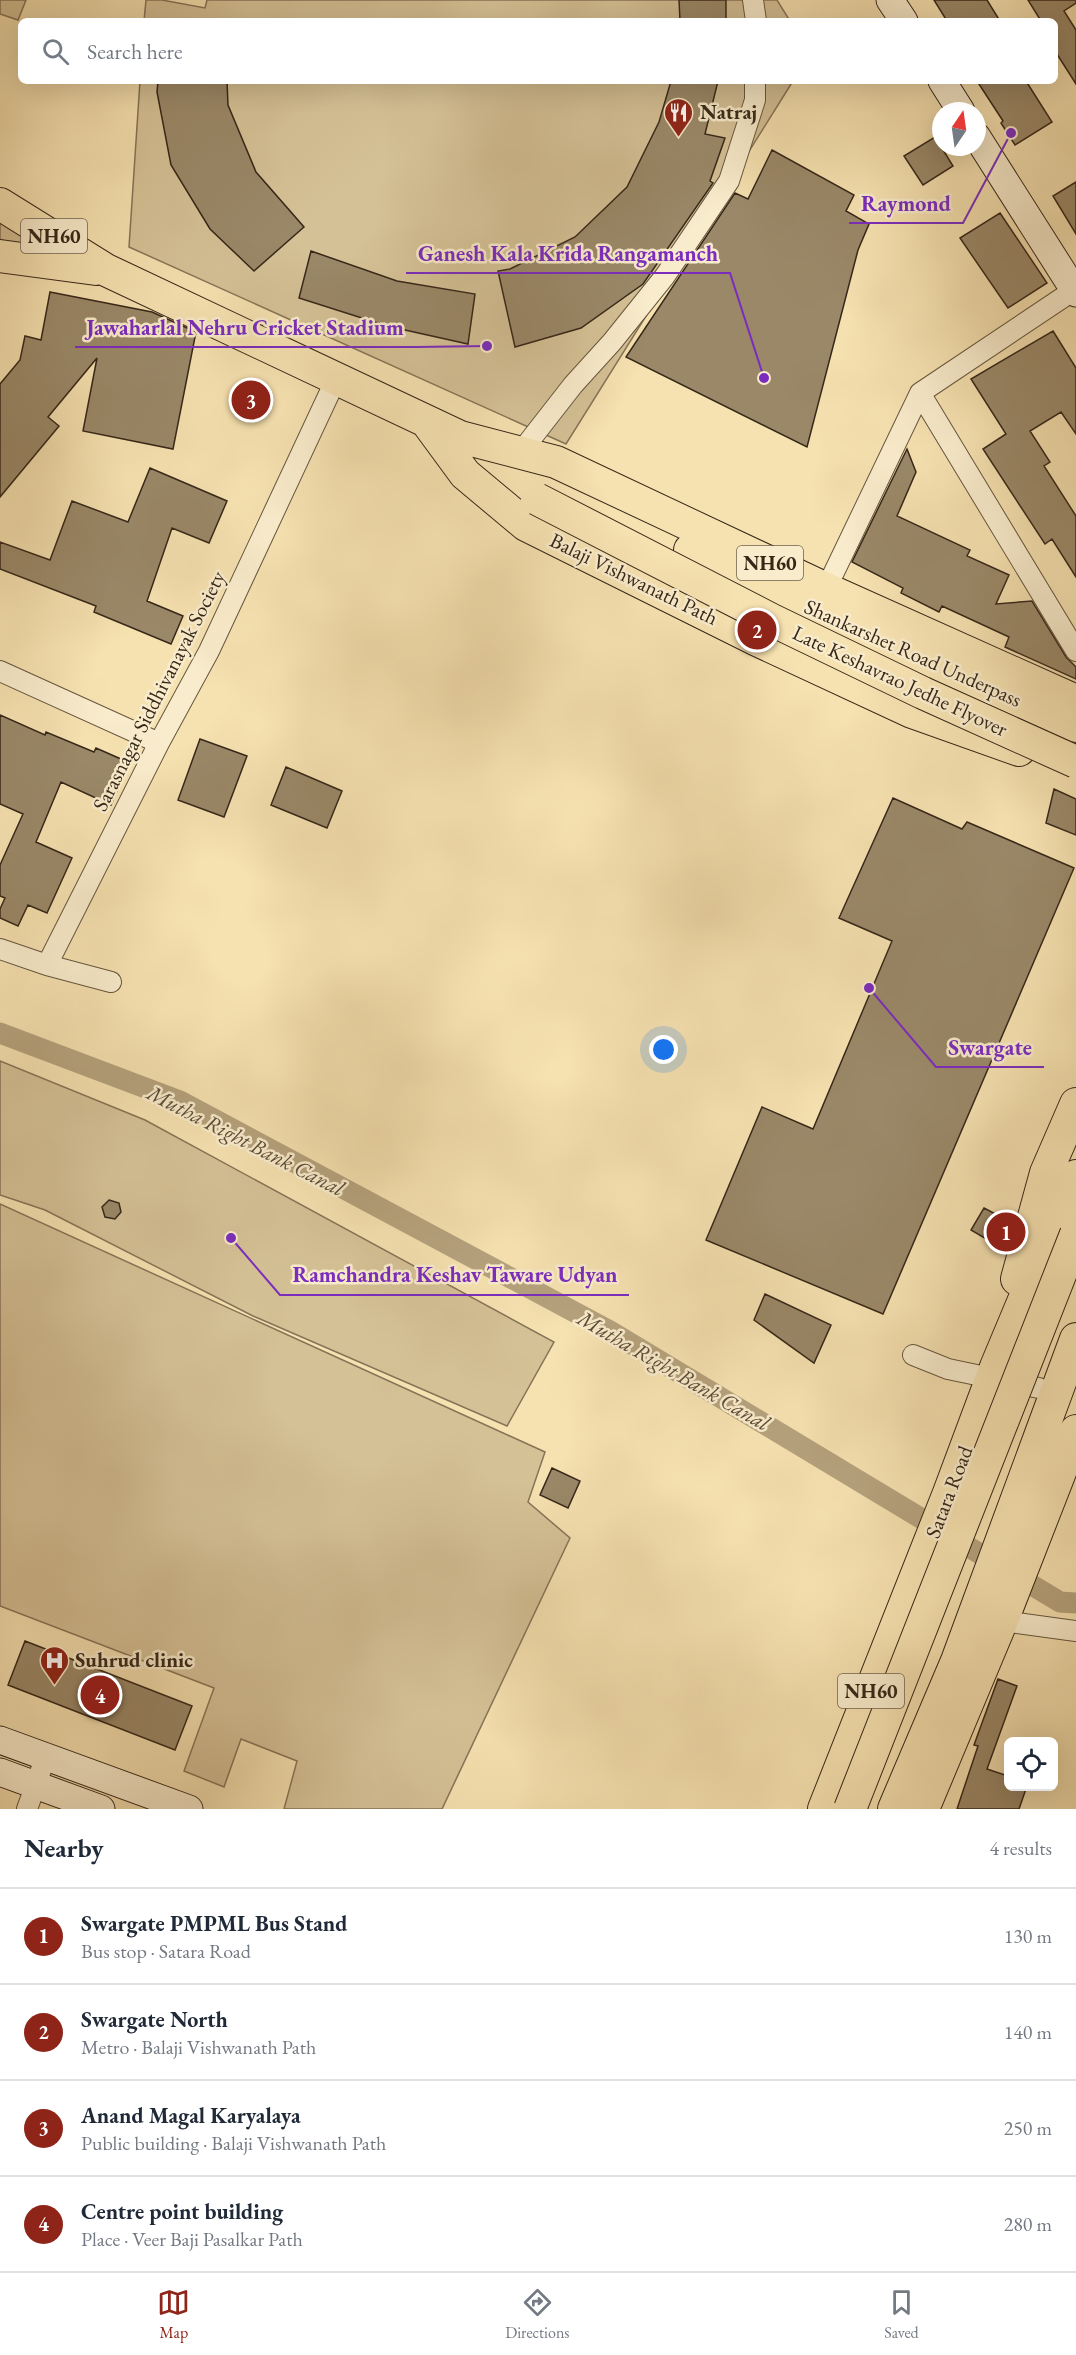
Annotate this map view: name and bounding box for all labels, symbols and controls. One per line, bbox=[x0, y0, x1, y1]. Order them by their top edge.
search box bbox=[18, 18, 1058, 84]
icon: search bbox=[39, 35, 72, 68]
text: Search here bbox=[87, 37, 182, 66]
restaurant icon: Natraj bbox=[663, 96, 695, 138]
place label: Natraj bbox=[700, 98, 757, 125]
north arrow bbox=[932, 102, 986, 156]
callout: Raymond bbox=[849, 183, 963, 223]
text: Raymond bbox=[861, 189, 951, 218]
road number: NH60 bbox=[21, 219, 87, 253]
callout: Ganesh Kala Krida Rangamanch bbox=[406, 233, 730, 273]
text: Ganesh Kala Krida Rangamanch bbox=[418, 239, 718, 268]
callout: Jawaharlal Nehru Cricket Stadium bbox=[75, 307, 416, 347]
text: Jawaharlal Nehru Cricket Stadium bbox=[84, 313, 404, 342]
pin: 3 bbox=[232, 378, 270, 422]
street label: Balaji Vishwanath Path bbox=[546, 526, 723, 631]
road number: NH60 bbox=[737, 546, 803, 580]
street label: Sarasnagar Siddhivanayak Society bbox=[86, 565, 231, 816]
street label: Shankarshet Road Underpass bbox=[800, 592, 1026, 713]
pin: 2 bbox=[738, 608, 777, 652]
street label: Late Keshavrao Jedhe Flyover bbox=[788, 619, 1012, 742]
callout: Swargate bbox=[936, 1027, 1044, 1067]
text: Swargate bbox=[948, 1033, 1032, 1062]
your location bbox=[649, 1035, 678, 1064]
water label: Mutha Right Bank Canal bbox=[140, 1077, 350, 1203]
pin: 1 bbox=[986, 1210, 1026, 1254]
callout: Ramchandra Keshav Taware Udyan bbox=[280, 1255, 629, 1295]
text: Ramchandra Keshav Taware Udyan bbox=[292, 1260, 618, 1289]
water label: Mutha Right Bank Canal bbox=[571, 1302, 776, 1438]
street label: Satara Road bbox=[919, 1442, 979, 1542]
hospital icon: Suhrud clinic bbox=[38, 1644, 70, 1686]
place label: Suhrud clinic bbox=[75, 1646, 193, 1673]
pin: 4 bbox=[80, 1672, 120, 1718]
road number: NH60 bbox=[838, 1674, 904, 1708]
map controls bbox=[1004, 1737, 1058, 1791]
button: locate bbox=[1004, 1737, 1058, 1791]
text: Nearby bbox=[24, 1831, 104, 1865]
text: 4 results bbox=[989, 1835, 1052, 1861]
text: Swargate PMPML Bus Stand bbox=[81, 1909, 347, 1938]
text: 1 bbox=[38, 1923, 49, 1949]
text: 130 m bbox=[1004, 1923, 1052, 1949]
text: Bus stop · Satara Road bbox=[81, 1938, 251, 1964]
text: Swargate North bbox=[81, 2005, 228, 2034]
text: 2 bbox=[38, 2019, 49, 2045]
text: 140 m bbox=[1004, 2019, 1052, 2045]
text: Metro · Balaji Vishwanath Path bbox=[81, 2034, 316, 2060]
text: Anand Magal Karyalaya bbox=[81, 2101, 301, 2130]
text: 3 bbox=[38, 2115, 49, 2141]
text: 250 m bbox=[1004, 2115, 1052, 2141]
text: Public building · Balaji Vishwanath Path bbox=[81, 2130, 386, 2156]
text: Centre point building bbox=[81, 2197, 283, 2226]
text: 4 bbox=[38, 2211, 49, 2237]
text: 280 m bbox=[1004, 2211, 1052, 2237]
text: Place · Veer Baji Pasalkar Path bbox=[81, 2226, 303, 2252]
tab: Map bbox=[157, 2286, 190, 2343]
tab: Directions bbox=[505, 2286, 570, 2343]
tab: Saved bbox=[884, 2286, 919, 2343]

